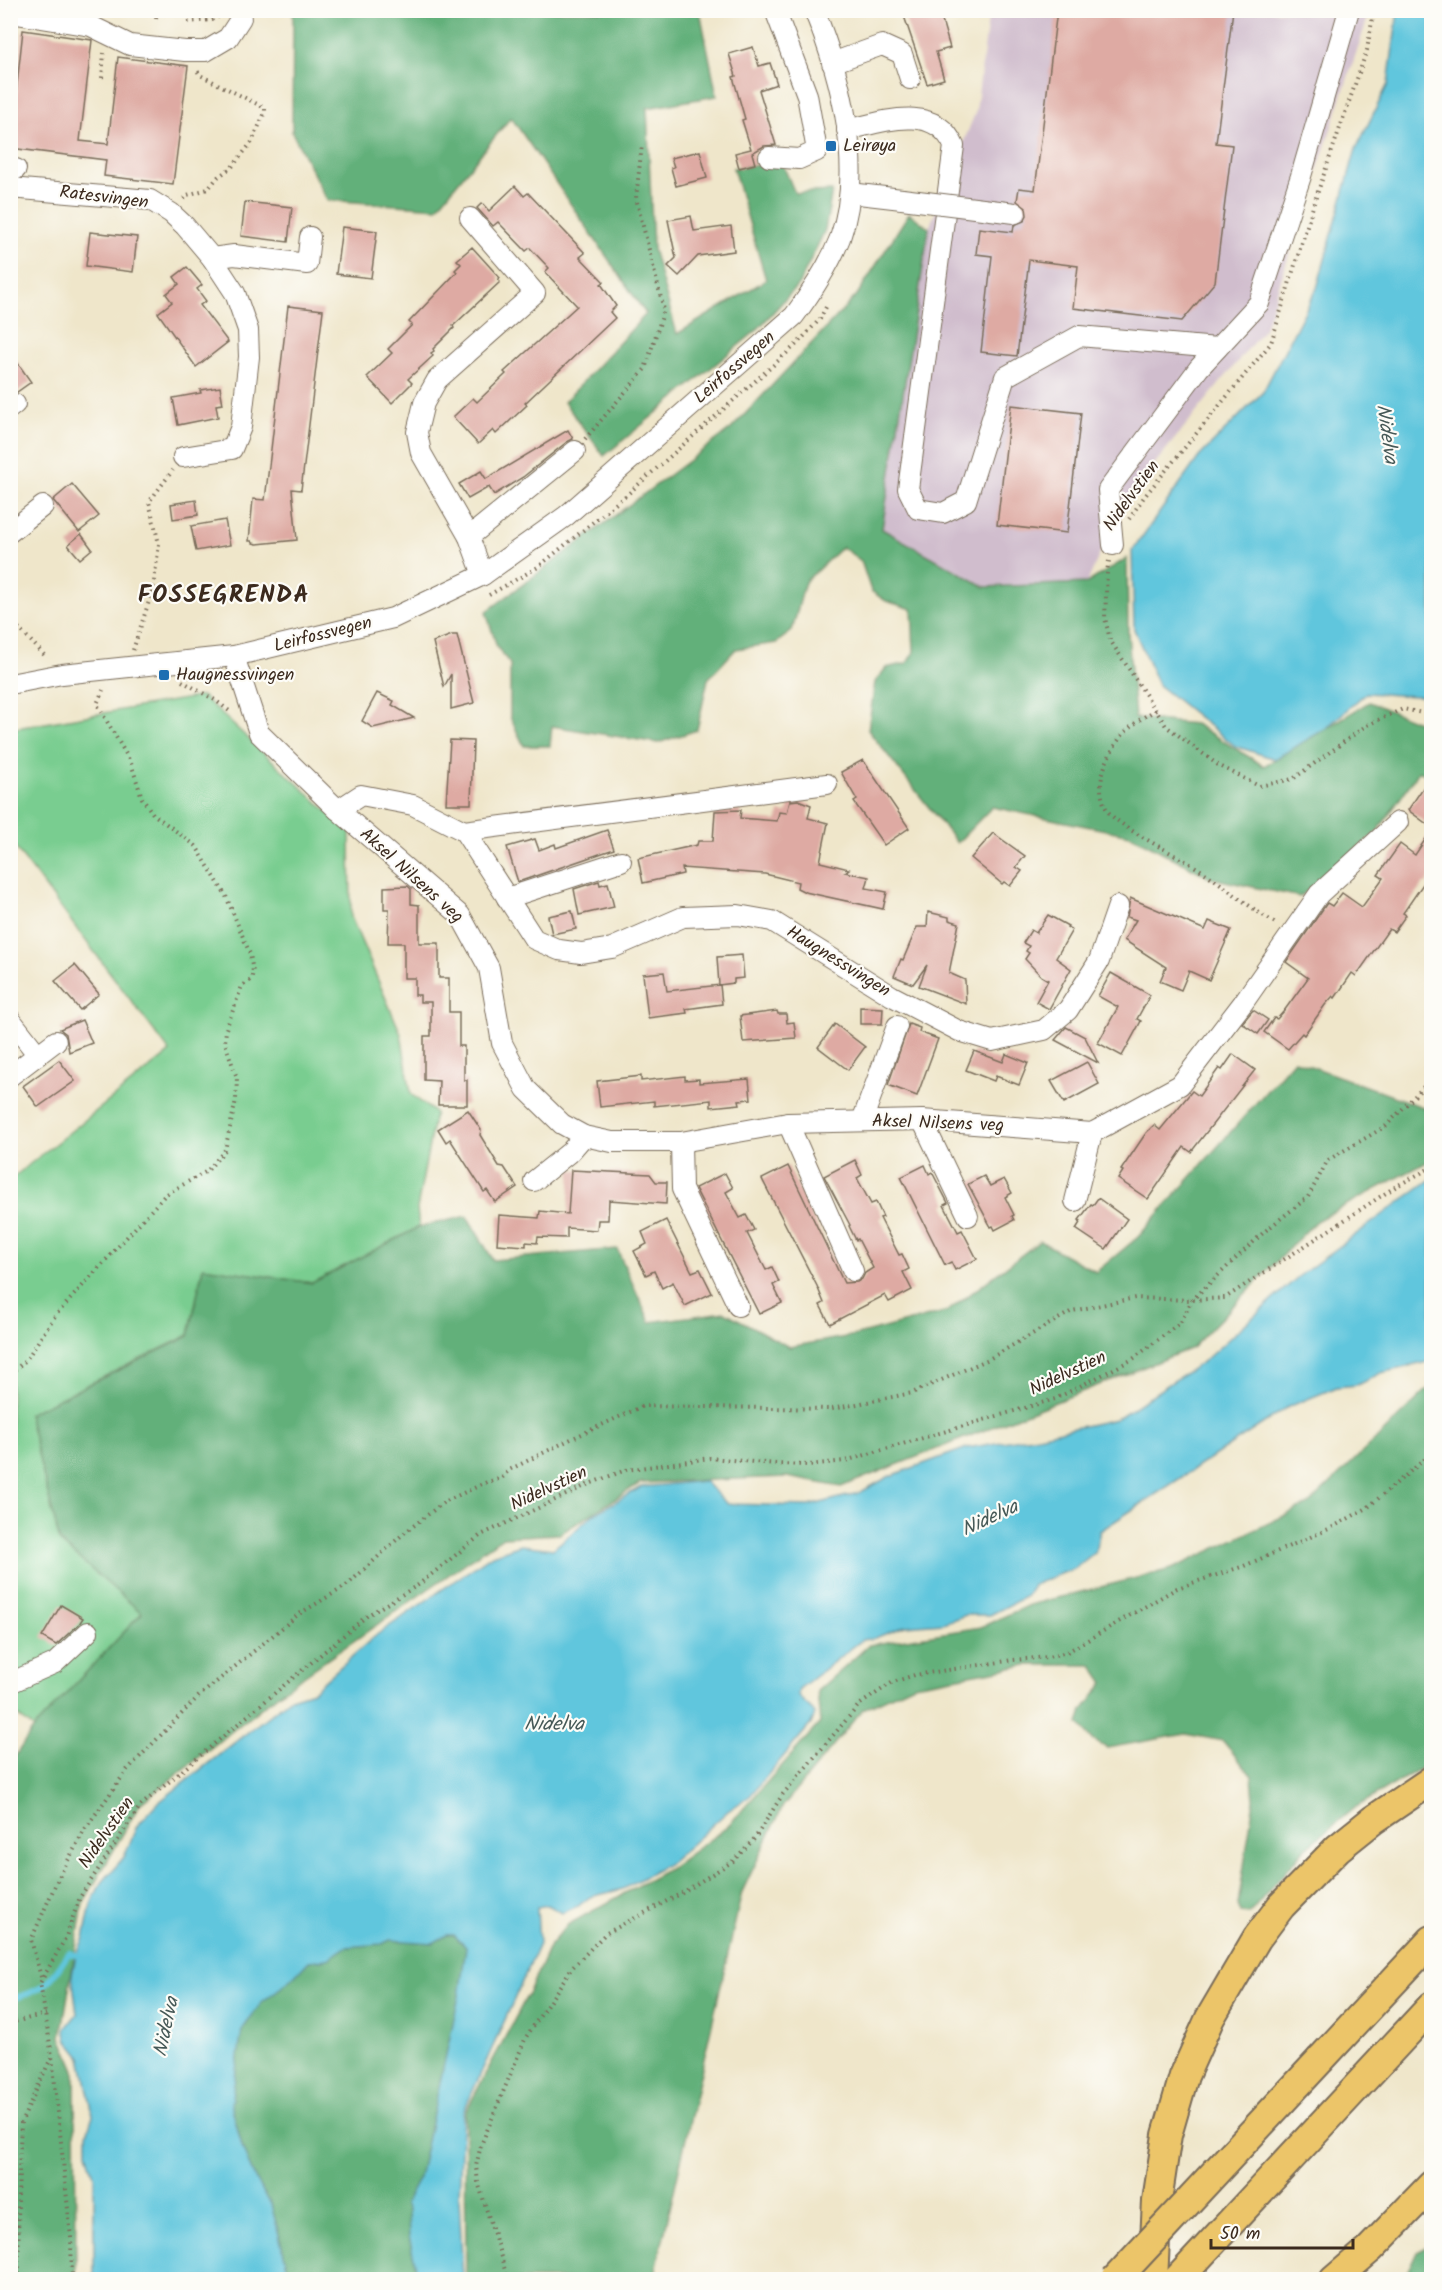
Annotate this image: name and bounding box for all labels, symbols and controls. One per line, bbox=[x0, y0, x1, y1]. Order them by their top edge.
place label: Leirøya bbox=[843, 132, 896, 161]
marker: Leirøya bbox=[824, 139, 838, 153]
street label: Ratesvingen bbox=[58, 178, 150, 218]
street label: Leirfossvegen bbox=[688, 324, 782, 412]
water label: Nidelva bbox=[1366, 402, 1406, 468]
street label: Nidelvstien bbox=[1096, 454, 1168, 538]
district label: FOSSEGRENDA bbox=[138, 576, 310, 615]
street label: Leirfossvegen bbox=[271, 609, 375, 661]
place label: Haugnessvingen bbox=[176, 661, 294, 690]
marker: Haugnessvingen bbox=[157, 668, 171, 682]
street label: Aksel Nilsens veg bbox=[352, 821, 470, 931]
street label: Haugnessvingen bbox=[780, 918, 896, 1006]
street label: Aksel Nilsens veg bbox=[871, 1107, 1005, 1141]
street label: Nidelvstien bbox=[1025, 1343, 1111, 1405]
street label: Nidelvstien bbox=[506, 1458, 592, 1520]
water label: Nidelva bbox=[956, 1491, 1025, 1546]
water label: Nidelva bbox=[524, 1709, 586, 1741]
street label: Nidelvstien bbox=[72, 1791, 142, 1875]
water label: Nidelva bbox=[145, 1993, 189, 2060]
scale bar bbox=[1211, 2212, 1354, 2250]
text: 50 m bbox=[1220, 2220, 1260, 2249]

